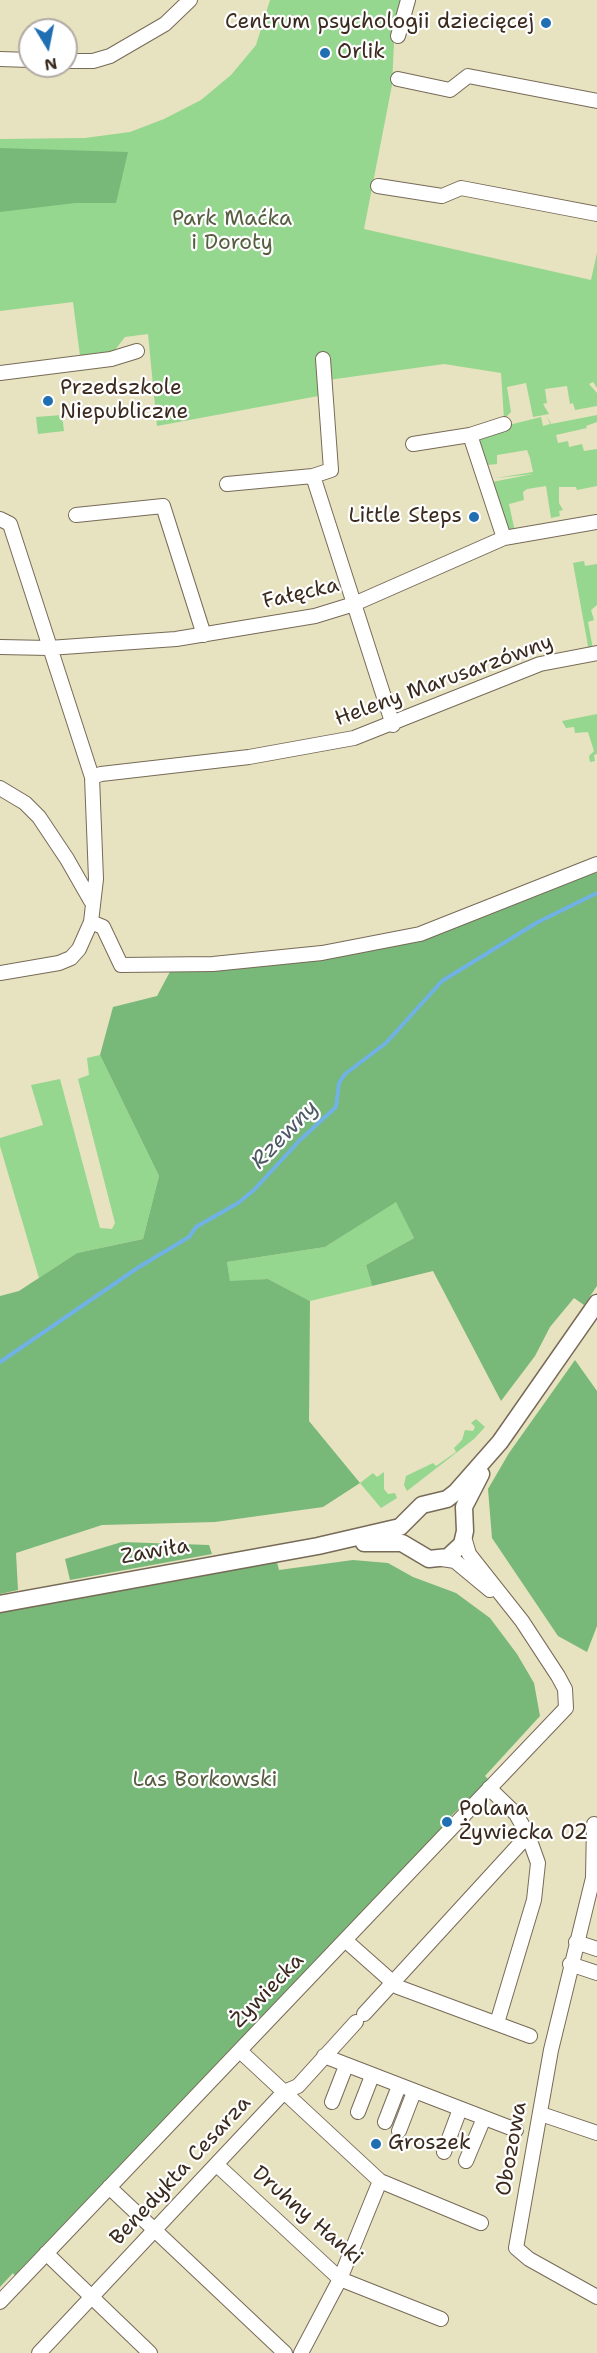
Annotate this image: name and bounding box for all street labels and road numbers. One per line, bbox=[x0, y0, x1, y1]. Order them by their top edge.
street label: Fałęcka bbox=[261, 573, 341, 615]
street label: Heleny Marusarzówny bbox=[332, 630, 556, 732]
street label: Zawiła bbox=[119, 1534, 191, 1570]
street label: Żywiecka bbox=[226, 1948, 310, 2034]
street label: Benedykta Cesarza bbox=[105, 2091, 257, 2251]
street label: Obozowa bbox=[491, 2100, 533, 2198]
street label: Druhny Hanki bbox=[247, 2161, 367, 2271]

